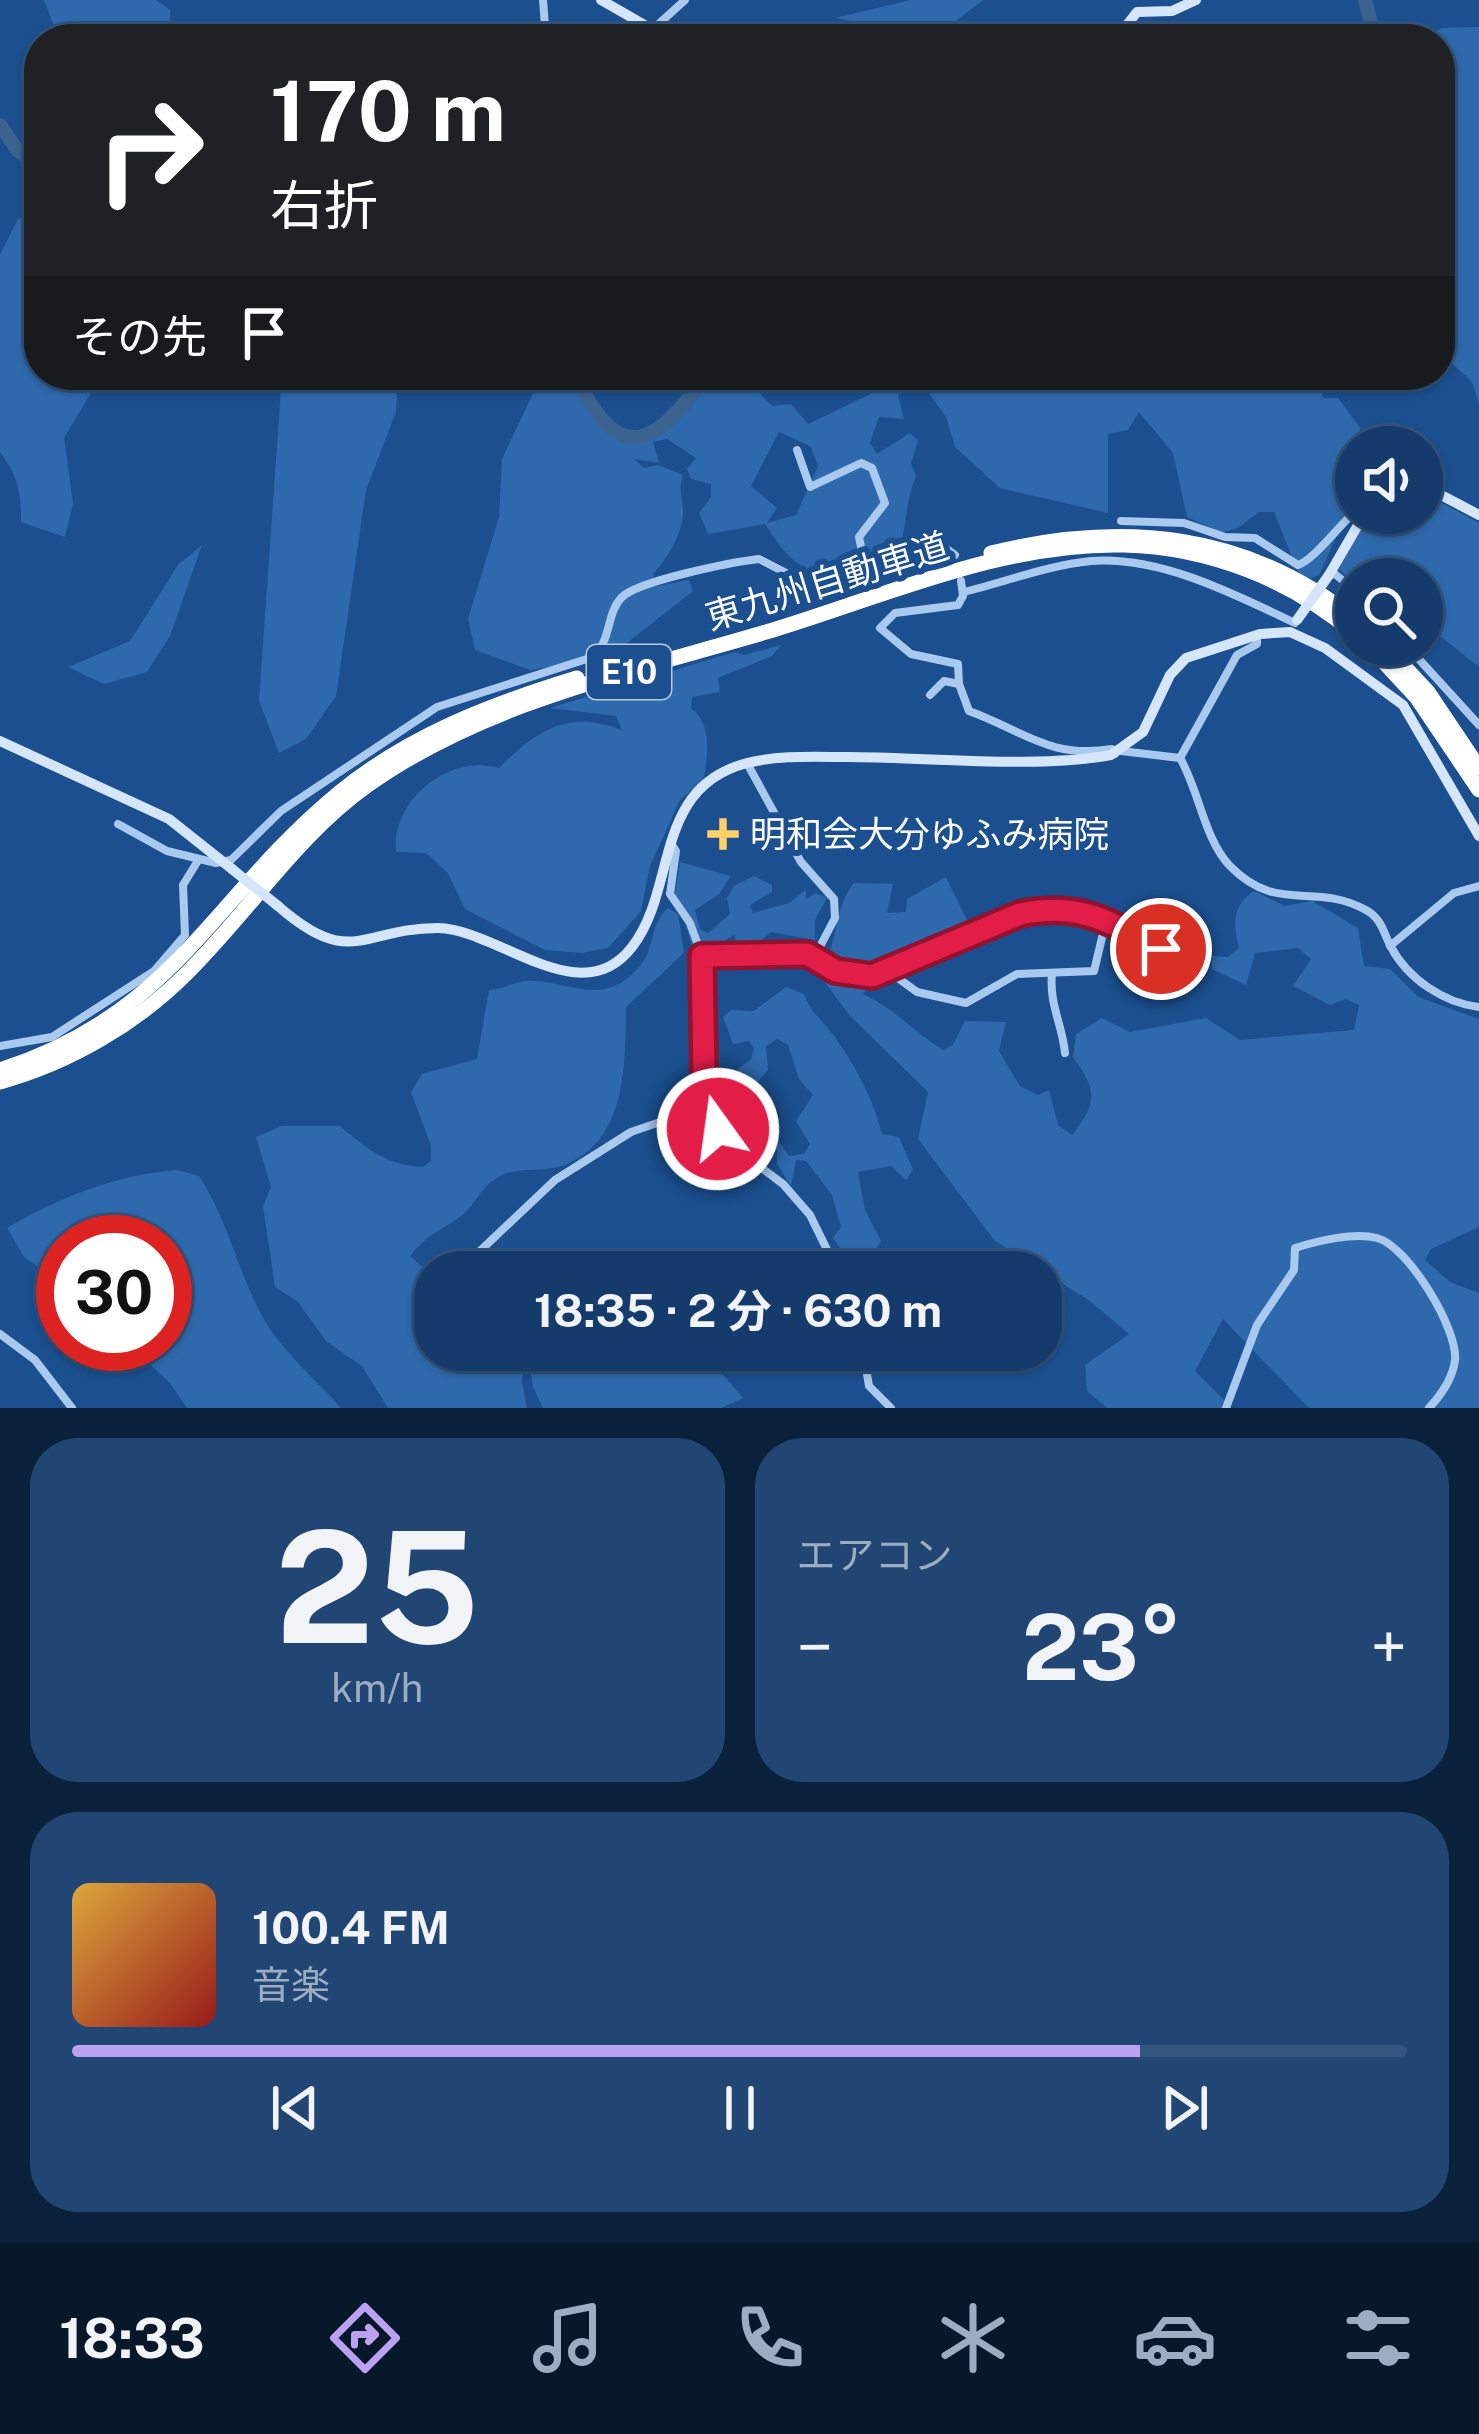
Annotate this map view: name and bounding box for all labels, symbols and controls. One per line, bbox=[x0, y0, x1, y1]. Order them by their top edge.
text: 170 m bbox=[270, 61, 506, 160]
icon: right bbox=[72, 72, 228, 228]
text: 右折 bbox=[270, 174, 378, 237]
icon: arrive bbox=[231, 300, 297, 366]
text: その先 bbox=[72, 310, 207, 363]
map controls bbox=[1335, 426, 1443, 666]
button: sound bbox=[1335, 426, 1443, 534]
street label: 東九州自動車道 bbox=[700, 524, 954, 638]
button: search bbox=[1335, 558, 1443, 666]
road number: E10 bbox=[587, 645, 671, 699]
place label: 明和会大分ゆふみ病院 bbox=[750, 813, 1109, 855]
marker: 明和会大分ゆふみ病院 bbox=[707, 818, 739, 850]
pin bbox=[1110, 898, 1212, 1000]
icon: arrive bbox=[1128, 916, 1194, 982]
position arrow bbox=[655, 1066, 781, 1192]
speed limit sign: 30 bbox=[36, 1215, 192, 1371]
text: 18:35 · 2 分 · 630 m bbox=[534, 1284, 942, 1337]
text: 25 bbox=[275, 1495, 479, 1678]
text: エアコン bbox=[797, 1532, 953, 1578]
text: 23° bbox=[1022, 1594, 1182, 1700]
text: − bbox=[797, 1608, 833, 1686]
text: + bbox=[1370, 1608, 1407, 1686]
text: km/h bbox=[331, 1665, 423, 1711]
text: 100.4 FM bbox=[252, 1901, 450, 1954]
text: 音楽 bbox=[252, 1962, 330, 2008]
icon: previous bbox=[262, 2075, 328, 2141]
icon: pause bbox=[707, 2075, 773, 2141]
icon: next bbox=[1152, 2075, 1218, 2141]
icon: directions bbox=[323, 2296, 407, 2380]
icon: music bbox=[526, 2296, 610, 2380]
icon: phone bbox=[728, 2296, 812, 2380]
icon: climate bbox=[931, 2296, 1015, 2380]
icon: car bbox=[1133, 2296, 1217, 2380]
icon: filters bbox=[1336, 2296, 1420, 2380]
text: 18:33 bbox=[59, 2307, 205, 2370]

